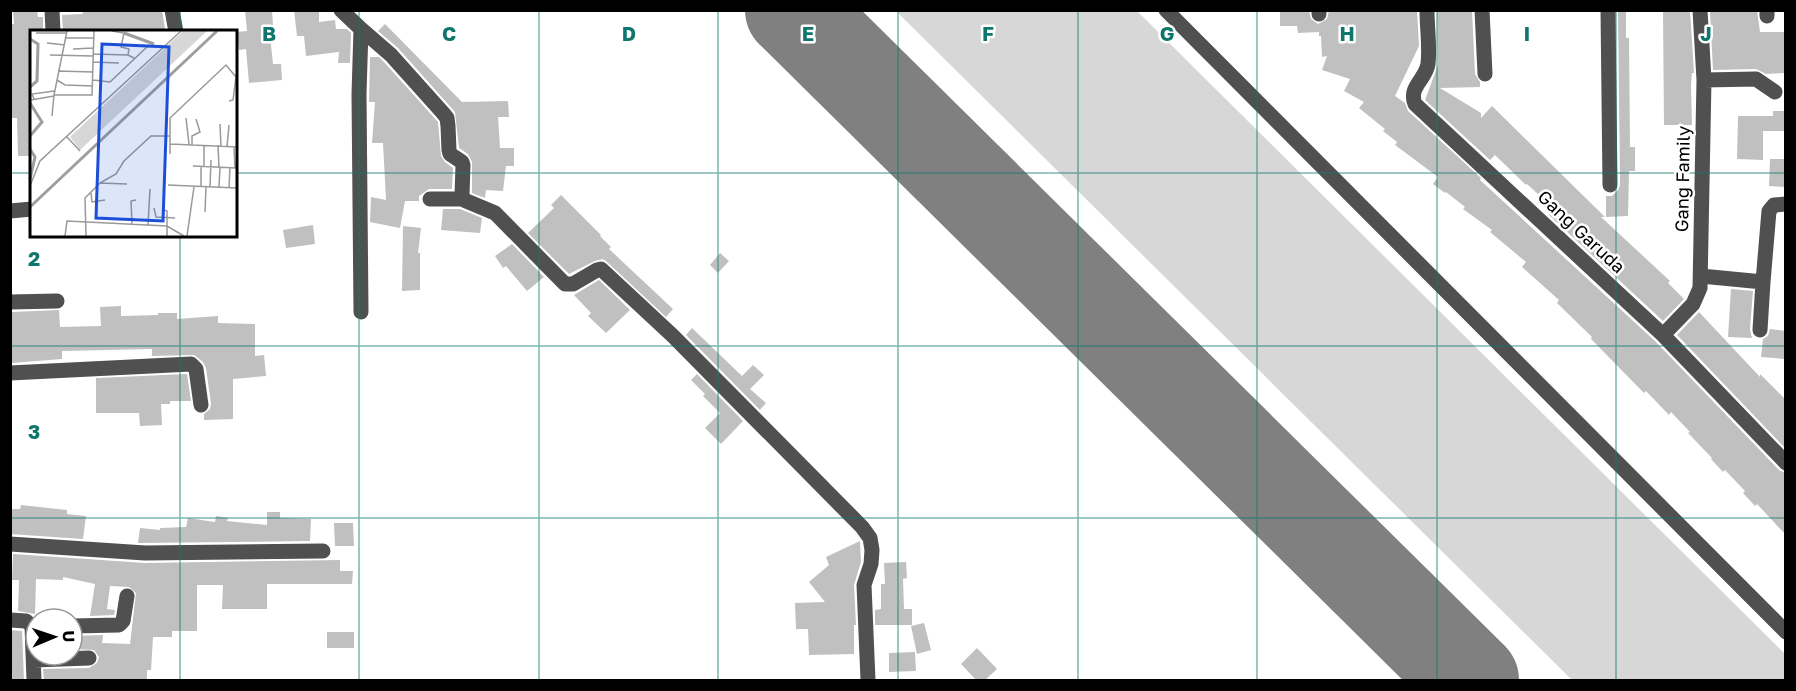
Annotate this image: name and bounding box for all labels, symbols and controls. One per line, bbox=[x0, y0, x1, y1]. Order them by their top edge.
text: B bbox=[262, 21, 276, 45]
text: C bbox=[442, 21, 456, 45]
text: D bbox=[622, 21, 636, 45]
text: E bbox=[802, 21, 814, 45]
text: F bbox=[982, 21, 994, 45]
text: G bbox=[1160, 21, 1174, 45]
text: H bbox=[1339, 21, 1355, 45]
text: I bbox=[1524, 21, 1530, 45]
text: J bbox=[1700, 21, 1712, 45]
inset map bbox=[30, 30, 237, 237]
street label: Gang Family bbox=[1670, 126, 1694, 232]
street label: Gang Garuda bbox=[1533, 185, 1630, 277]
text: 2 bbox=[28, 246, 40, 270]
text: 3 bbox=[28, 419, 40, 443]
north arrow bbox=[24, 607, 84, 667]
text: U bbox=[59, 630, 79, 643]

